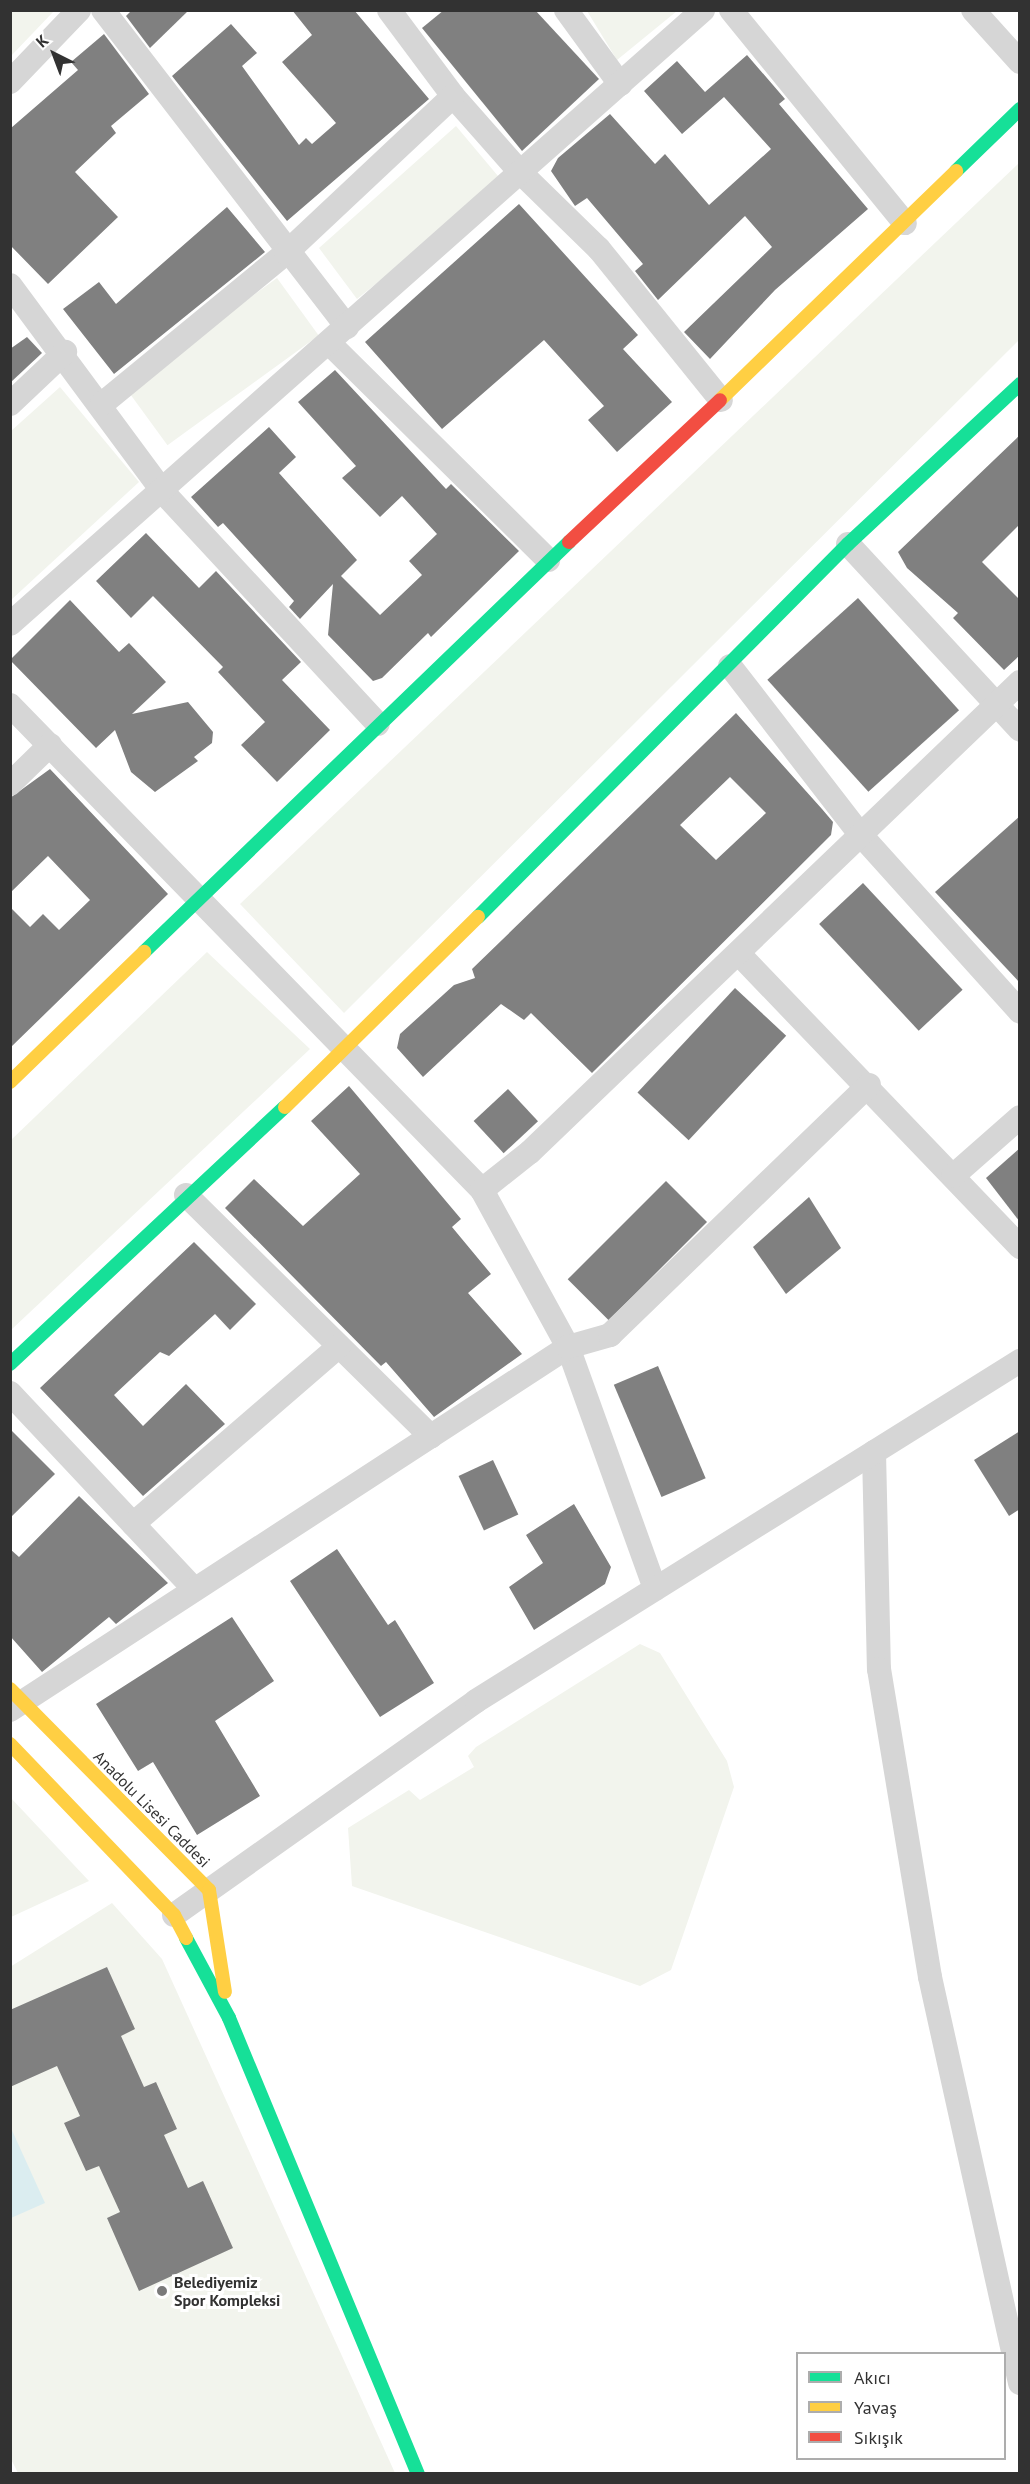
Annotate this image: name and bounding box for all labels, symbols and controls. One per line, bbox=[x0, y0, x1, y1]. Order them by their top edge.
north arrow bbox=[24, 24, 84, 84]
text: K bbox=[32, 30, 52, 51]
street label: Anadolu Lisesi Caddesi bbox=[90, 1747, 214, 1871]
place label: Belediyemiz Spor Kompleksi bbox=[174, 2272, 280, 2310]
marker: Belediyemiz Spor Kompleksi bbox=[155, 2284, 169, 2298]
legend bbox=[796, 2352, 1006, 2460]
text: Akıcı bbox=[854, 2366, 891, 2389]
text: Yavaş bbox=[854, 2396, 897, 2419]
text: Sıkışık bbox=[854, 2426, 903, 2449]

